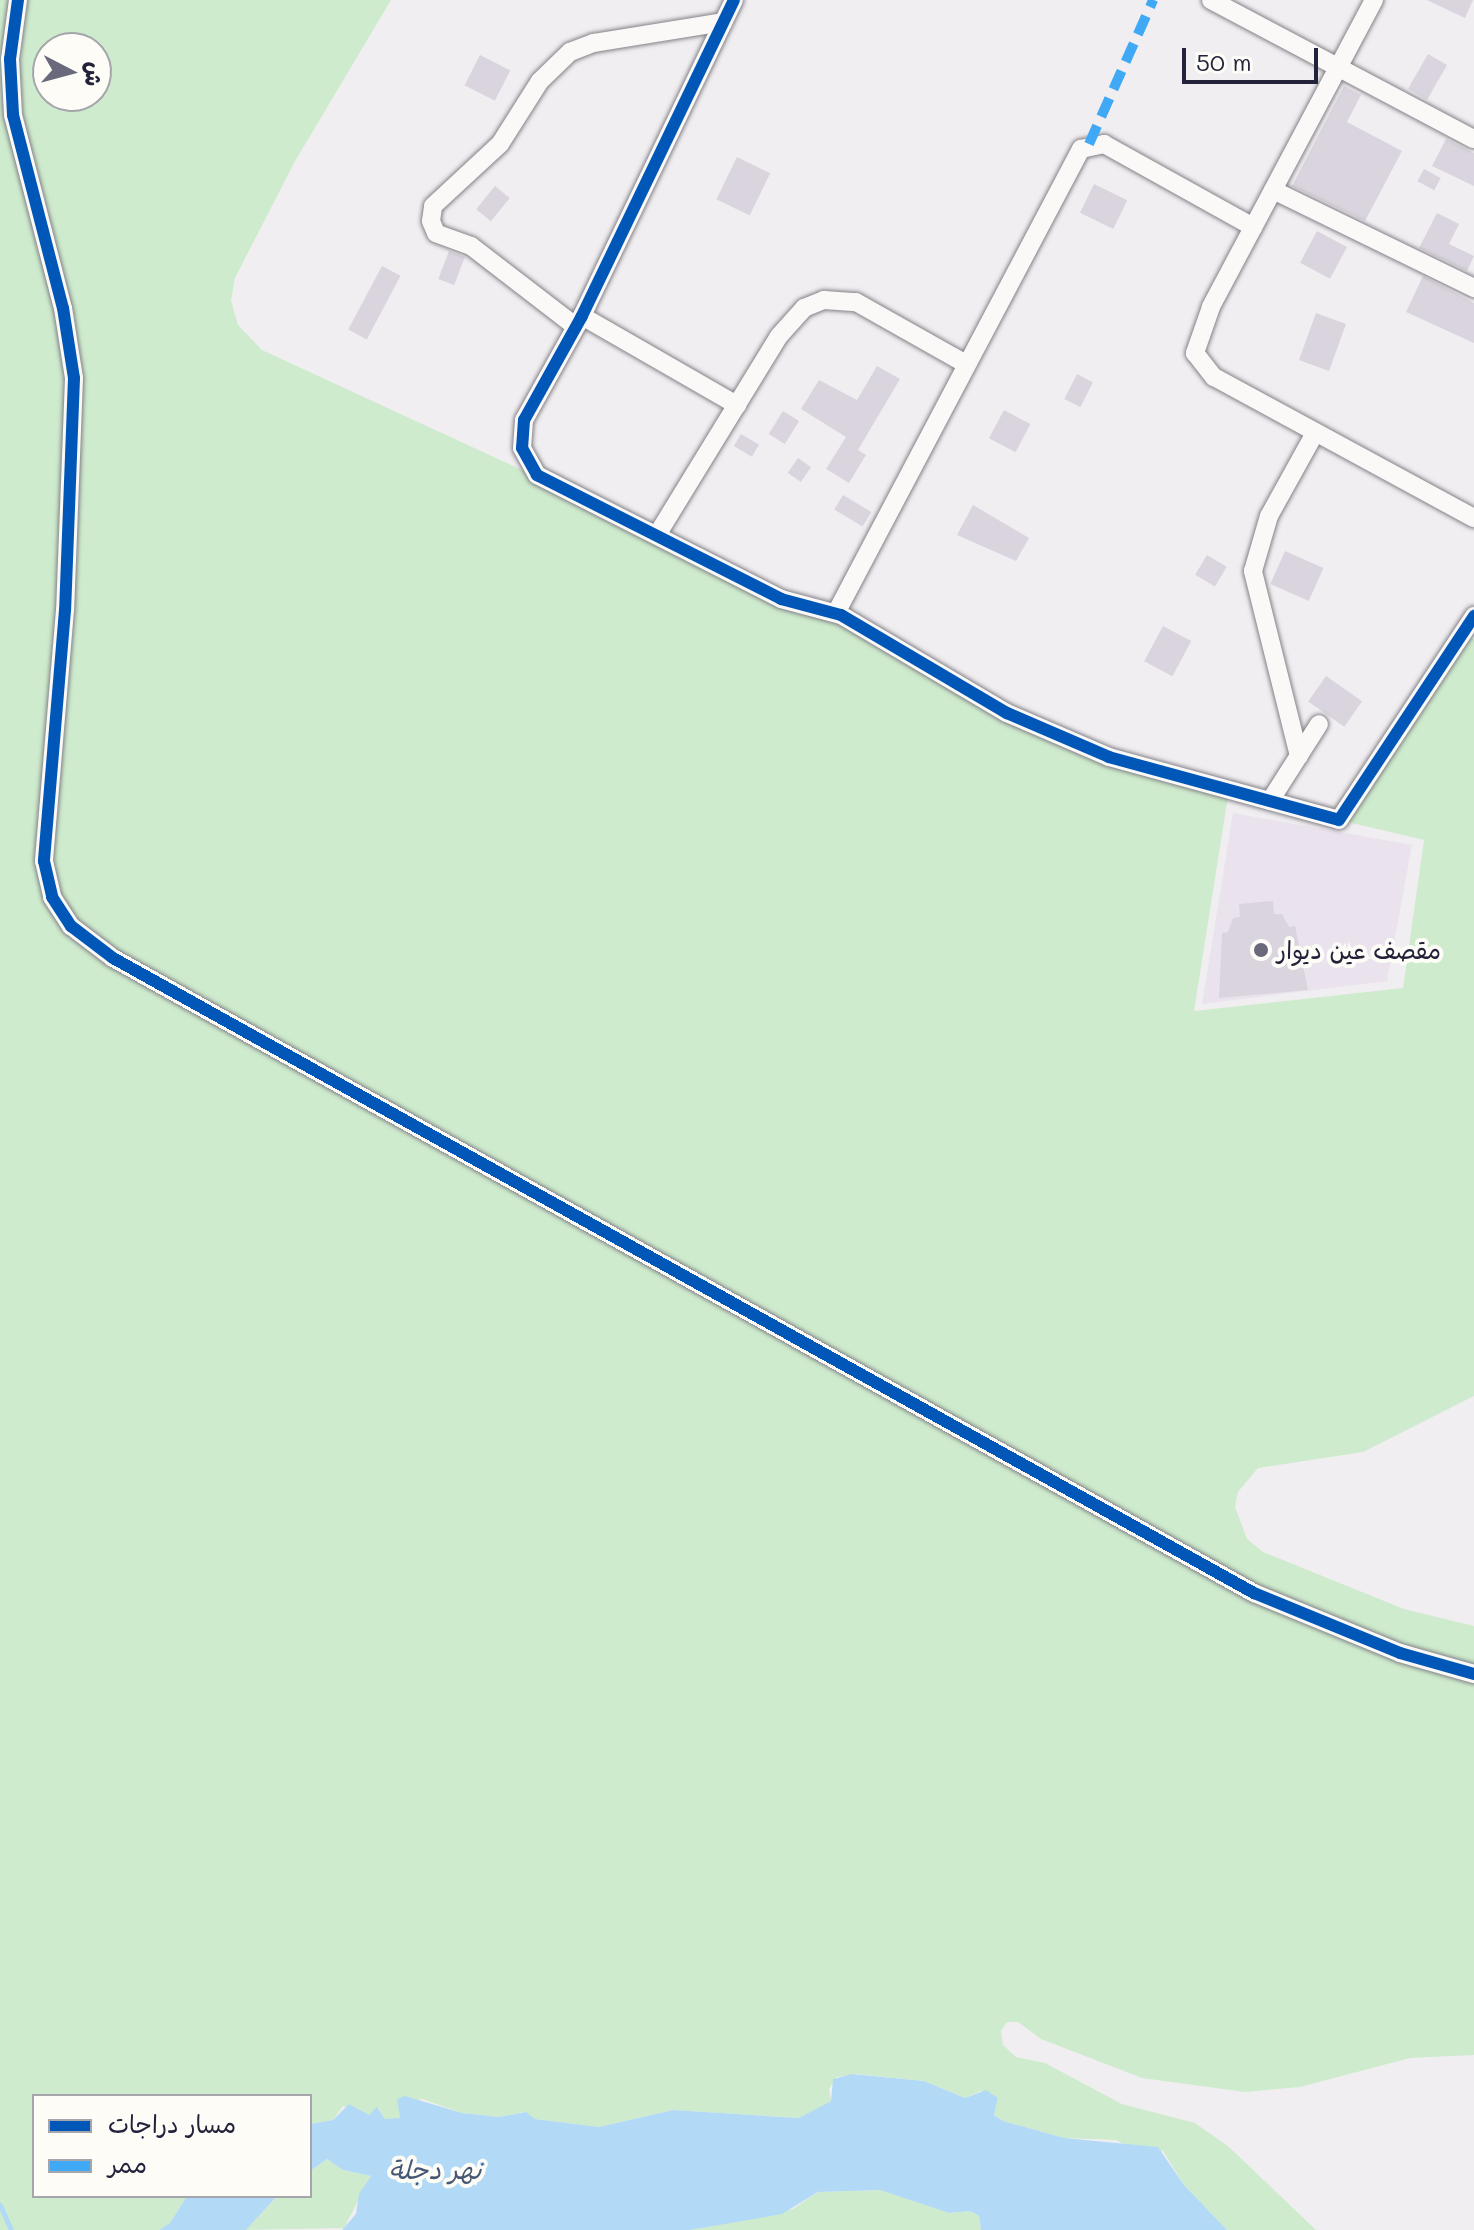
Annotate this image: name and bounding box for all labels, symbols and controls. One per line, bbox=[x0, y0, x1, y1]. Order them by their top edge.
north arrow bbox=[32, 32, 112, 112]
scale bar bbox=[1186, 32, 1322, 82]
text: 50 m bbox=[1196, 46, 1252, 77]
text: ش bbox=[79, 61, 110, 88]
place label: مقصف عين ديوار bbox=[1277, 936, 1441, 964]
marker: مقصف عين ديوار bbox=[1252, 941, 1270, 959]
legend bbox=[32, 2094, 312, 2198]
text: مسار دراجات bbox=[108, 2108, 236, 2139]
text: ممر bbox=[108, 2148, 147, 2179]
water label: نهر دجلة bbox=[389, 2154, 481, 2186]

